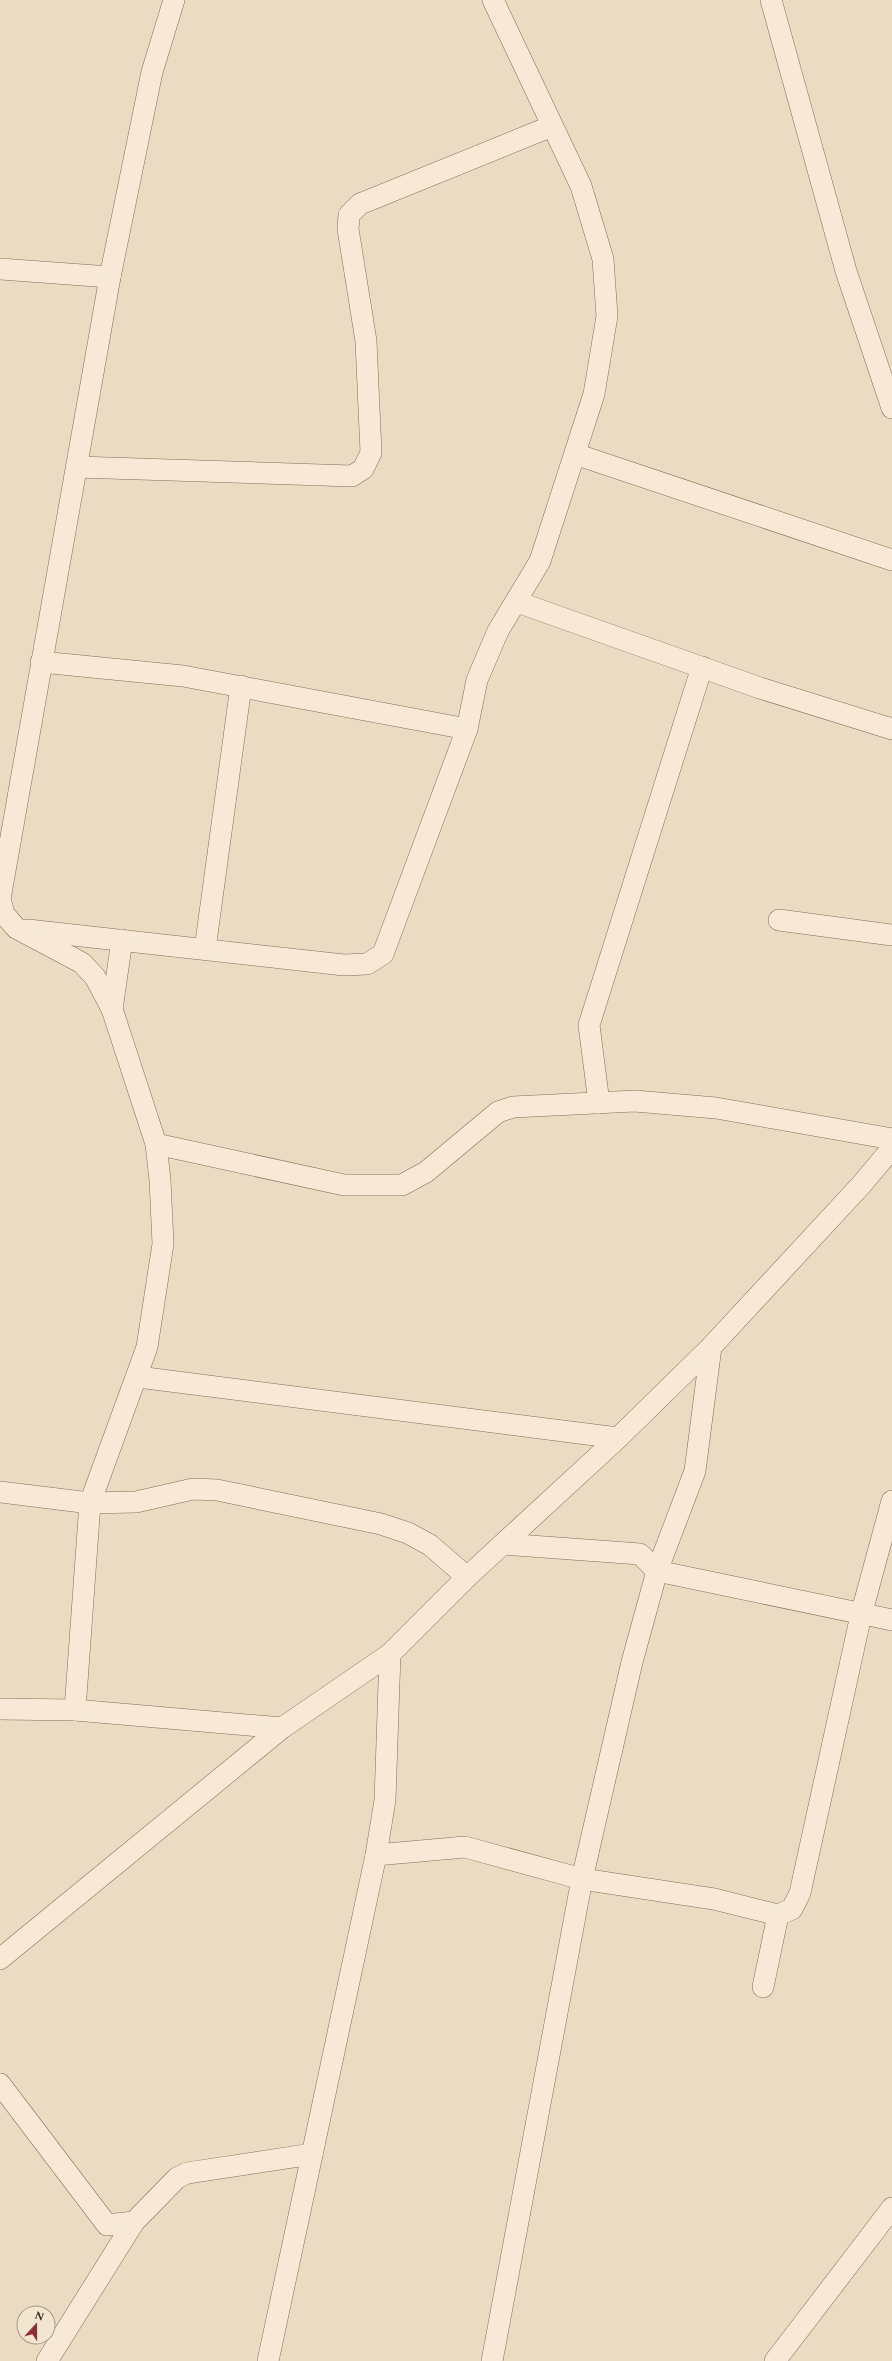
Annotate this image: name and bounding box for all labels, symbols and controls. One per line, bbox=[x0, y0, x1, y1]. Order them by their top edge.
north arrow bbox=[16, 2305, 56, 2345]
text: N bbox=[32, 2307, 47, 2326]

